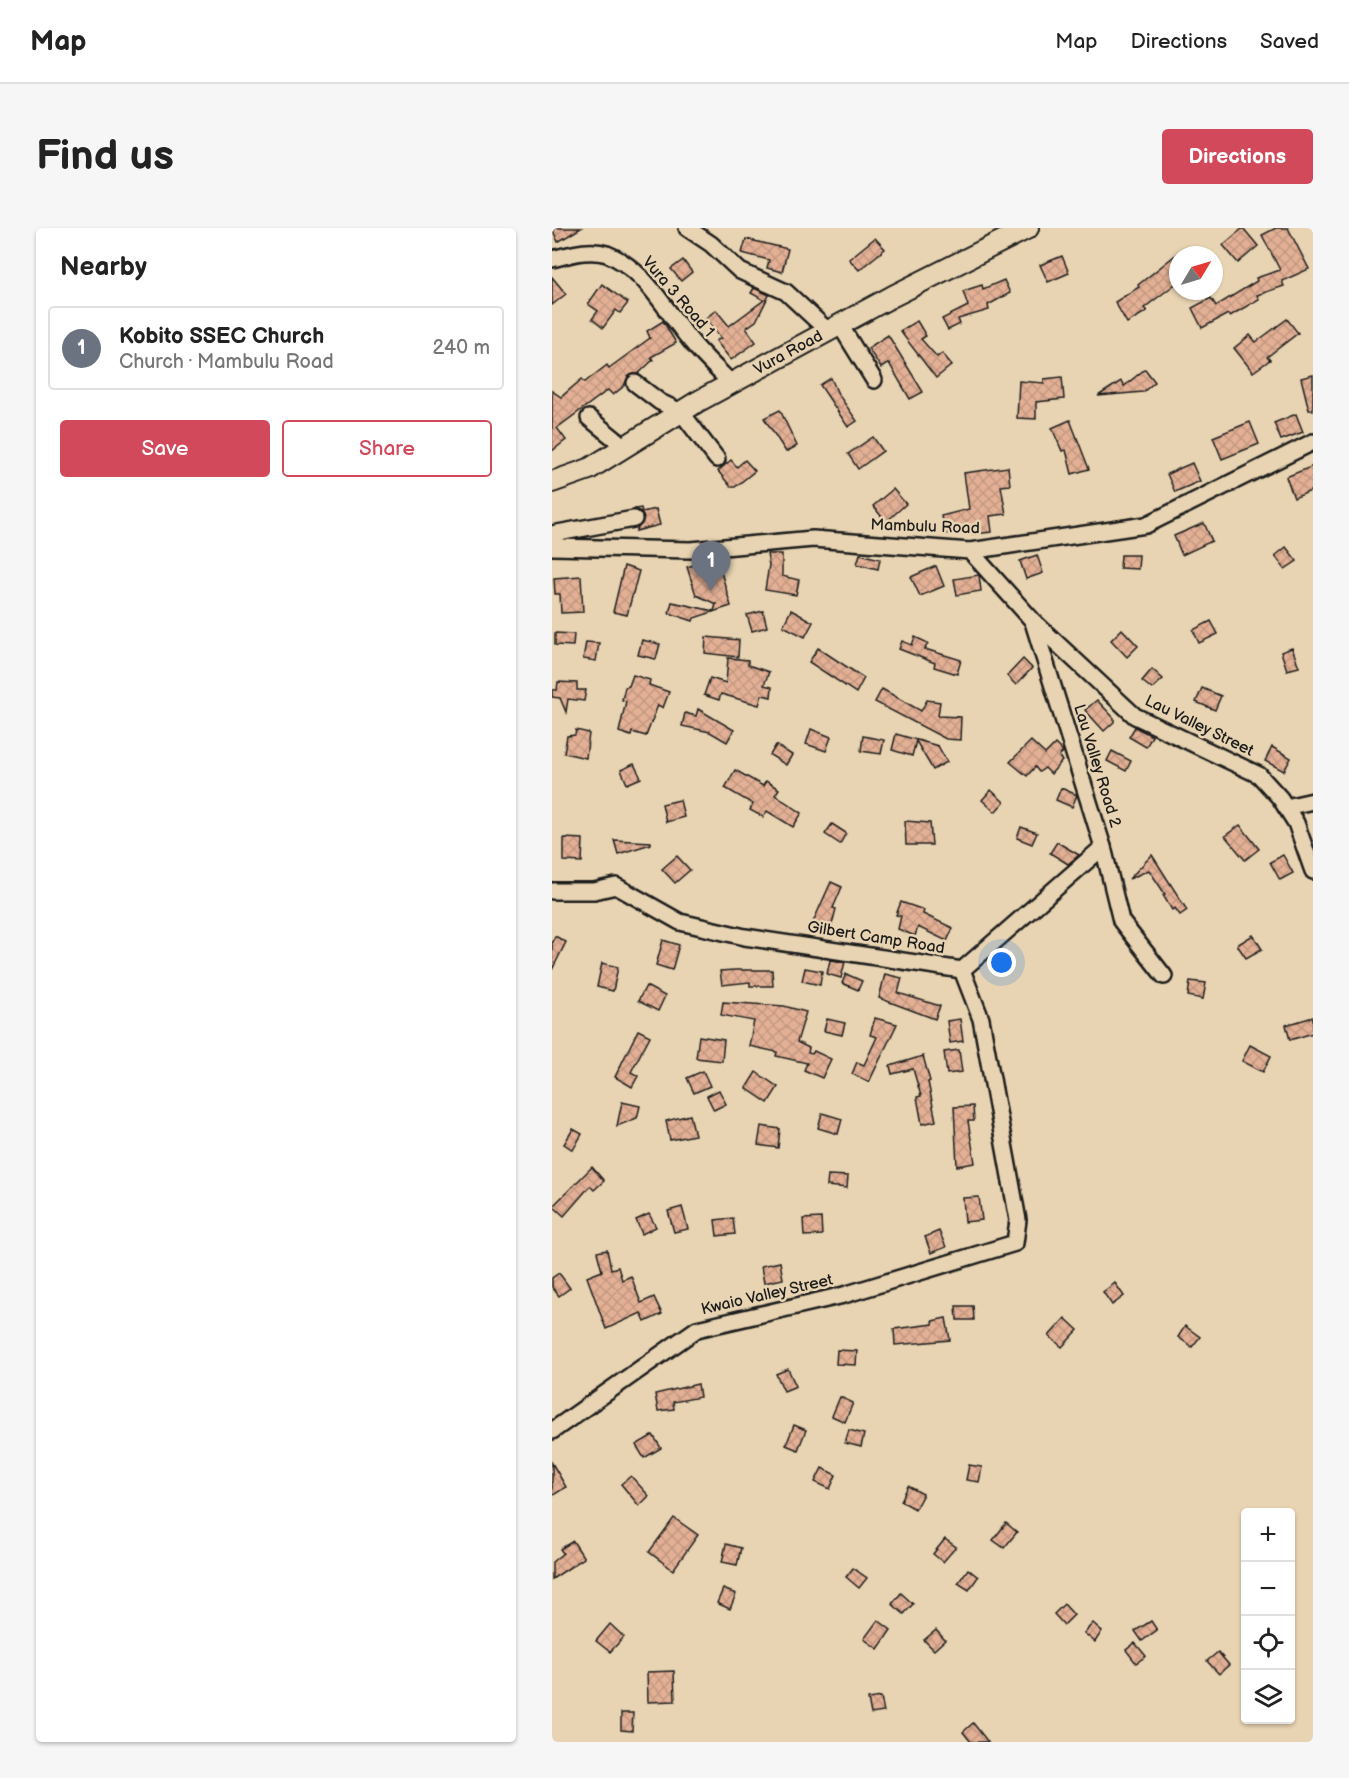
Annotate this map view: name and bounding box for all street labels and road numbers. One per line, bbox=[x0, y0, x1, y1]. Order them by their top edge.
street label: Vura 3 Road 1 bbox=[638, 253, 718, 341]
street label: Vura Road bbox=[750, 326, 826, 379]
street label: Mambulu Road bbox=[870, 516, 980, 538]
street label: Lau Valley Street bbox=[1141, 691, 1257, 761]
street label: Lau Valley Road 2 bbox=[1069, 702, 1125, 830]
street label: Gilbert Camp Road bbox=[806, 918, 946, 958]
street label: Kwaio Valley Street bbox=[699, 1271, 835, 1319]

